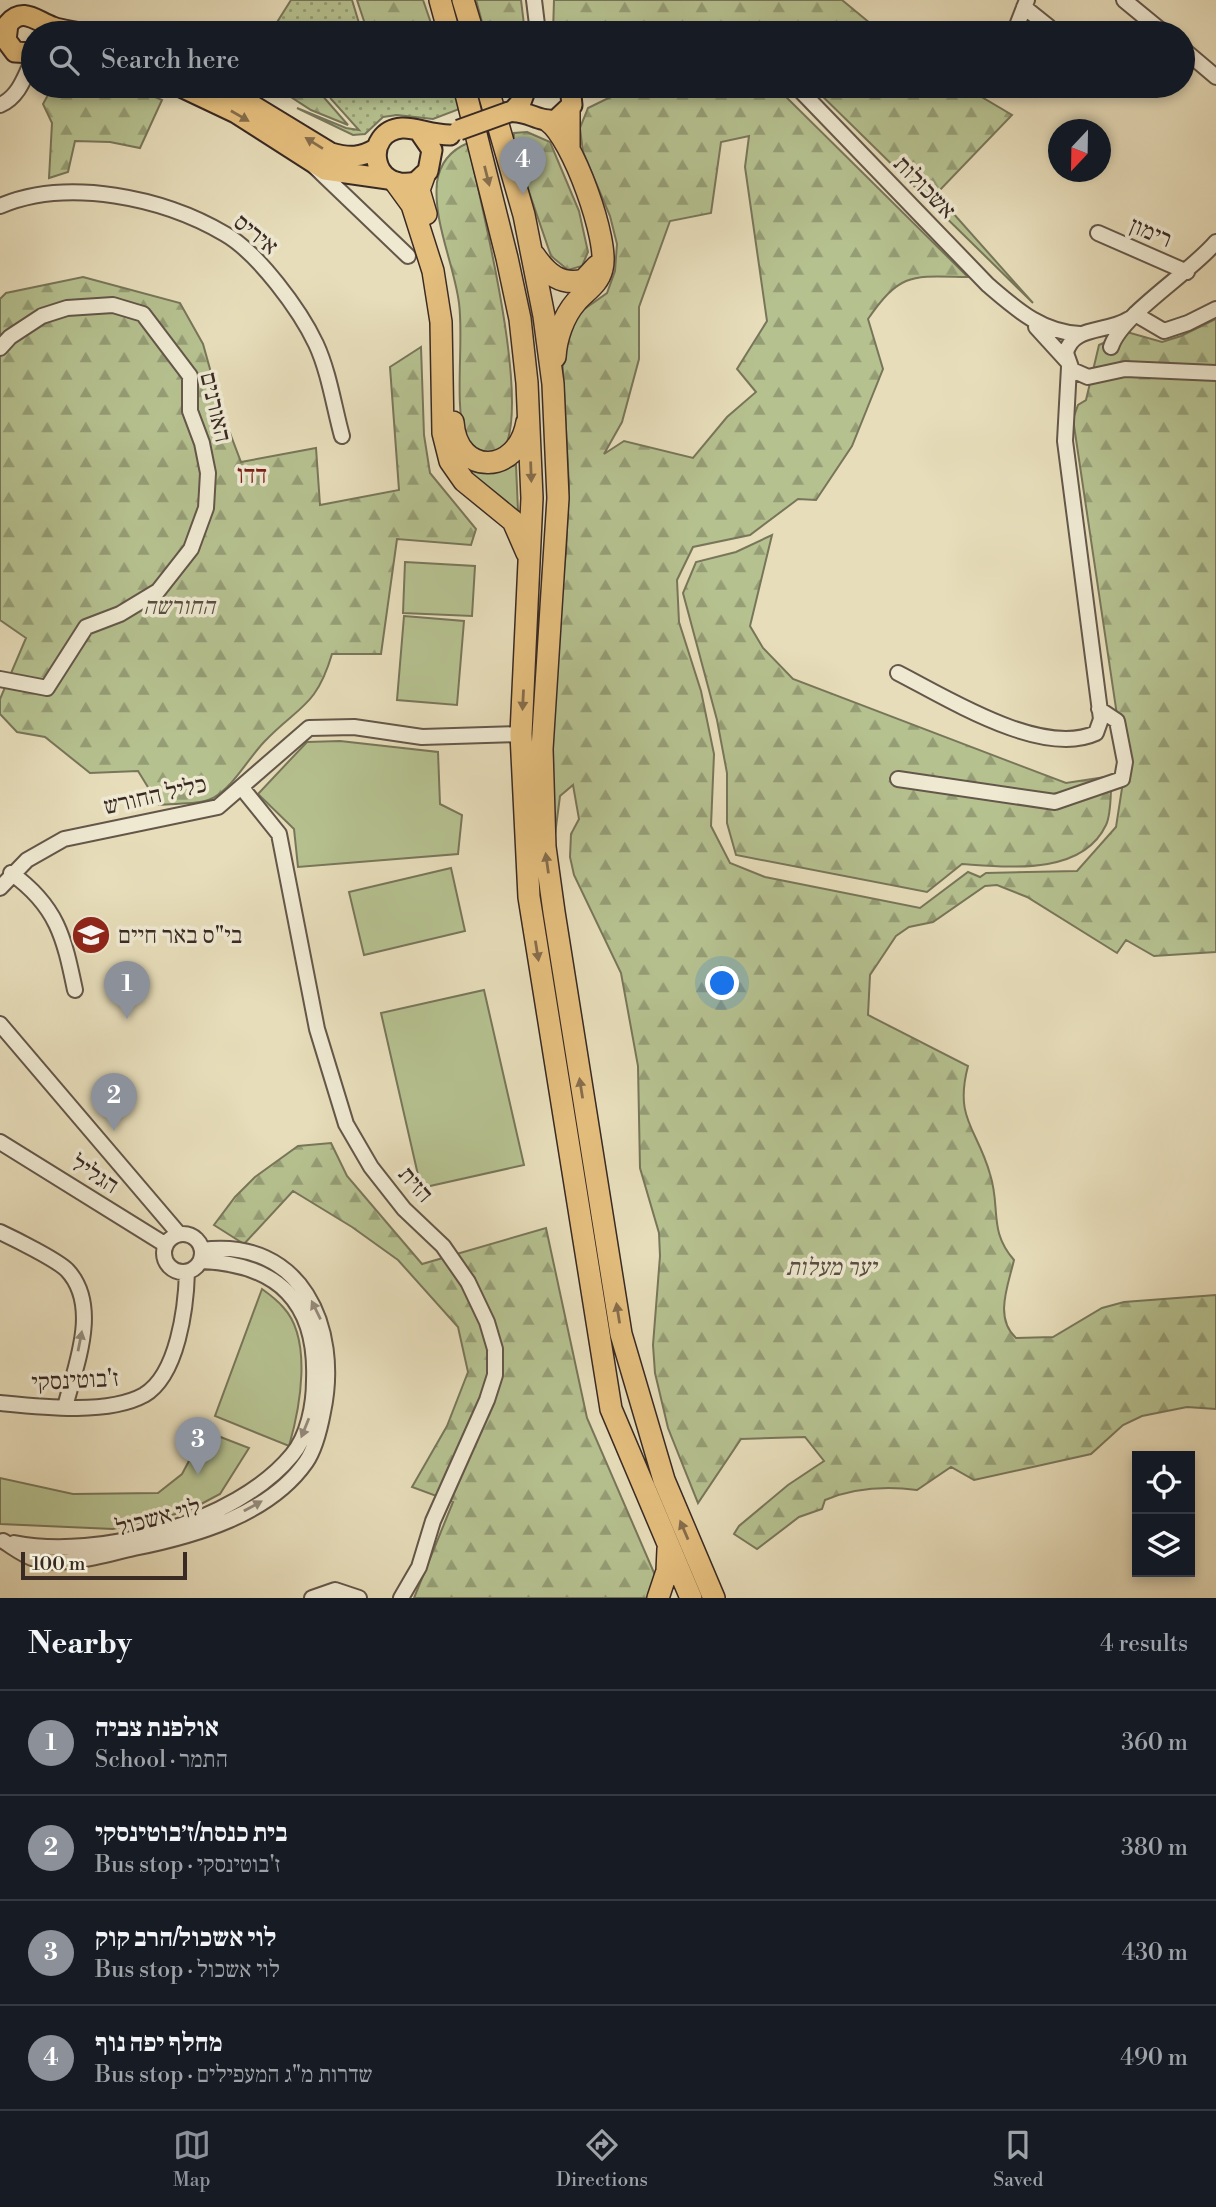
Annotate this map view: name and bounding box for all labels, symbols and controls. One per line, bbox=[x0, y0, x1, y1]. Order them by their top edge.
search box bbox=[21, 21, 1195, 98]
icon: search bbox=[45, 41, 83, 79]
text: Search here bbox=[101, 44, 240, 76]
one-way arrow bbox=[231, 110, 250, 122]
north arrow bbox=[1048, 119, 1111, 182]
one-way arrow bbox=[304, 137, 324, 150]
pin: 4 bbox=[500, 137, 546, 195]
street label: אשכולות bbox=[887, 150, 962, 226]
one-way arrow bbox=[482, 165, 493, 187]
street label: איריס bbox=[227, 208, 284, 262]
street label: רימון bbox=[1125, 211, 1176, 255]
street label: האורנים bbox=[192, 369, 238, 445]
district label: דדו bbox=[237, 459, 267, 491]
one-way arrow bbox=[526, 462, 537, 484]
park label: החורשה bbox=[143, 592, 217, 622]
one-way arrow bbox=[517, 689, 528, 711]
street label: כליל החורש bbox=[101, 770, 210, 822]
one-way arrow bbox=[542, 852, 553, 874]
school or university icon: בי"ס באר חיים bbox=[70, 914, 112, 956]
place label: בי"ס באר חיים bbox=[118, 921, 242, 951]
one-way arrow bbox=[532, 940, 543, 962]
pin: 1 bbox=[104, 961, 150, 1019]
your location bbox=[705, 966, 739, 1000]
pin: 2 bbox=[91, 1073, 137, 1131]
one-way arrow bbox=[575, 1077, 586, 1099]
street label: הגליל bbox=[65, 1149, 124, 1201]
street label: הזית bbox=[391, 1160, 439, 1209]
park label: יער מעלות bbox=[786, 1253, 878, 1283]
one-way arrow bbox=[310, 1300, 321, 1320]
one-way arrow bbox=[612, 1302, 623, 1324]
one-way arrow bbox=[75, 1330, 86, 1352]
street label: ז'בוטינסקי bbox=[31, 1364, 119, 1398]
pin: 3 bbox=[175, 1417, 221, 1475]
one-way arrow bbox=[299, 1417, 310, 1438]
map controls bbox=[1132, 1451, 1195, 1577]
button: locate bbox=[1132, 1451, 1195, 1514]
street label: לוי אשכול bbox=[113, 1492, 204, 1544]
one-way arrow bbox=[243, 1500, 262, 1512]
button: layers bbox=[1132, 1514, 1195, 1577]
one-way arrow bbox=[678, 1520, 690, 1540]
scale bar bbox=[21, 1549, 187, 1581]
text: 100 m bbox=[32, 1552, 85, 1576]
text: Nearby bbox=[28, 1625, 132, 1663]
text: 4 results bbox=[1100, 1630, 1188, 1658]
text: אולפנת צביה bbox=[95, 1712, 219, 1744]
text: 1 bbox=[45, 1729, 57, 1757]
text: 360 m bbox=[1121, 1729, 1188, 1757]
text: School · התמר bbox=[95, 1746, 228, 1774]
text: בית כנסת/ז׳בוטינסקי bbox=[95, 1817, 288, 1849]
text: 2 bbox=[44, 1834, 58, 1862]
text: 380 m bbox=[1121, 1834, 1188, 1862]
text: Bus stop · ז'בוטינסקי bbox=[95, 1851, 280, 1879]
text: לוי אשכול/הרב קוק bbox=[95, 1922, 276, 1954]
text: 3 bbox=[44, 1939, 58, 1967]
text: 430 m bbox=[1121, 1939, 1188, 1967]
text: Bus stop · לוי אשכול bbox=[95, 1956, 280, 1984]
text: מחלף יפה נוף bbox=[95, 2027, 223, 2059]
text: 4 bbox=[43, 2044, 59, 2072]
text: 490 m bbox=[1120, 2044, 1188, 2072]
text: Bus stop · שדרות מ"ג המעפילים bbox=[95, 2061, 373, 2089]
tab: Map bbox=[173, 2126, 211, 2192]
tab: Directions bbox=[556, 2126, 648, 2192]
tab: Saved bbox=[993, 2126, 1043, 2192]

